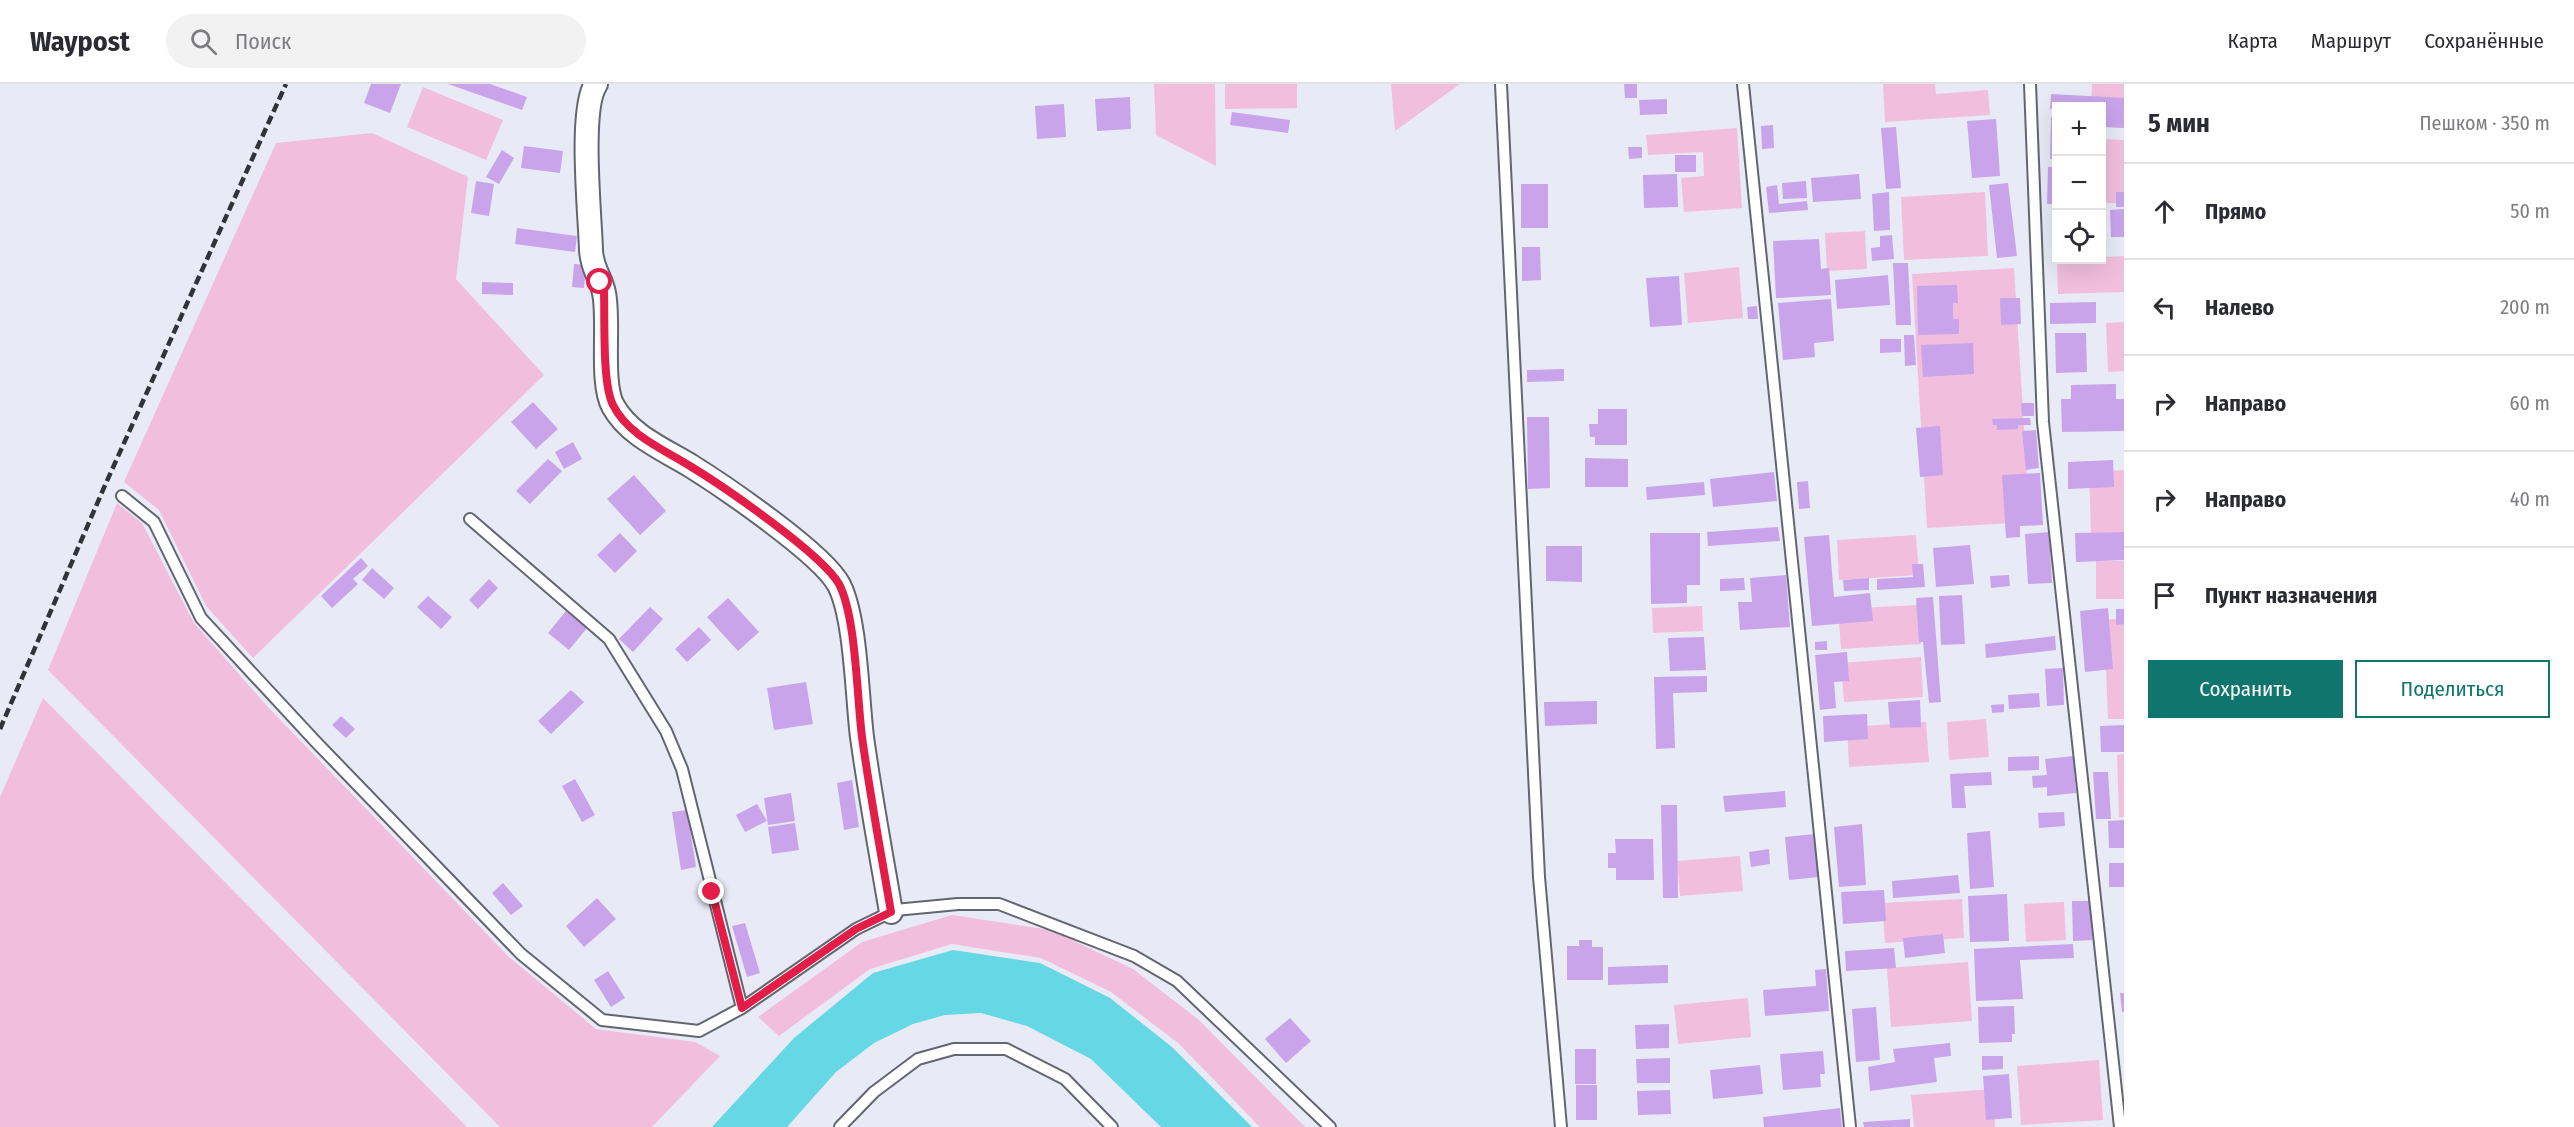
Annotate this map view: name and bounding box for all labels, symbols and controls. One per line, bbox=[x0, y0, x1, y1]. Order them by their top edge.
search box bbox=[166, 14, 586, 68]
text: Waypost bbox=[30, 25, 130, 58]
icon: search bbox=[187, 25, 220, 58]
text: Поиск bbox=[235, 28, 291, 55]
text: Карта bbox=[2228, 28, 2278, 54]
text: Маршрут bbox=[2311, 28, 2391, 54]
text: Сохранённые bbox=[2424, 28, 2544, 54]
map controls bbox=[2052, 102, 2106, 264]
button: + bbox=[2052, 102, 2106, 156]
text: 5 мин bbox=[2148, 108, 2210, 139]
text: Пешком · 350 m bbox=[2420, 111, 2550, 135]
button: − bbox=[2052, 156, 2106, 210]
icon: ahead bbox=[2148, 195, 2181, 228]
text: Прямо bbox=[2205, 198, 2266, 225]
text: 50 m bbox=[2510, 199, 2550, 223]
button: locate bbox=[2052, 210, 2106, 264]
route start bbox=[586, 268, 612, 294]
icon: left bbox=[2148, 291, 2181, 324]
text: Налево bbox=[2205, 294, 2274, 321]
text: 200 m bbox=[2500, 295, 2550, 319]
icon: right bbox=[2148, 387, 2181, 420]
text: Направо bbox=[2205, 390, 2286, 417]
text: 60 m bbox=[2510, 391, 2550, 415]
icon: right bbox=[2148, 483, 2181, 516]
text: Направо bbox=[2205, 486, 2286, 513]
text: 40 m bbox=[2510, 487, 2550, 511]
icon: arrive bbox=[2148, 579, 2181, 612]
text: Пункт назначения bbox=[2205, 582, 2377, 609]
button: Сохранить bbox=[2148, 660, 2343, 718]
button: Поделиться bbox=[2355, 660, 2550, 718]
route end bbox=[698, 878, 724, 904]

